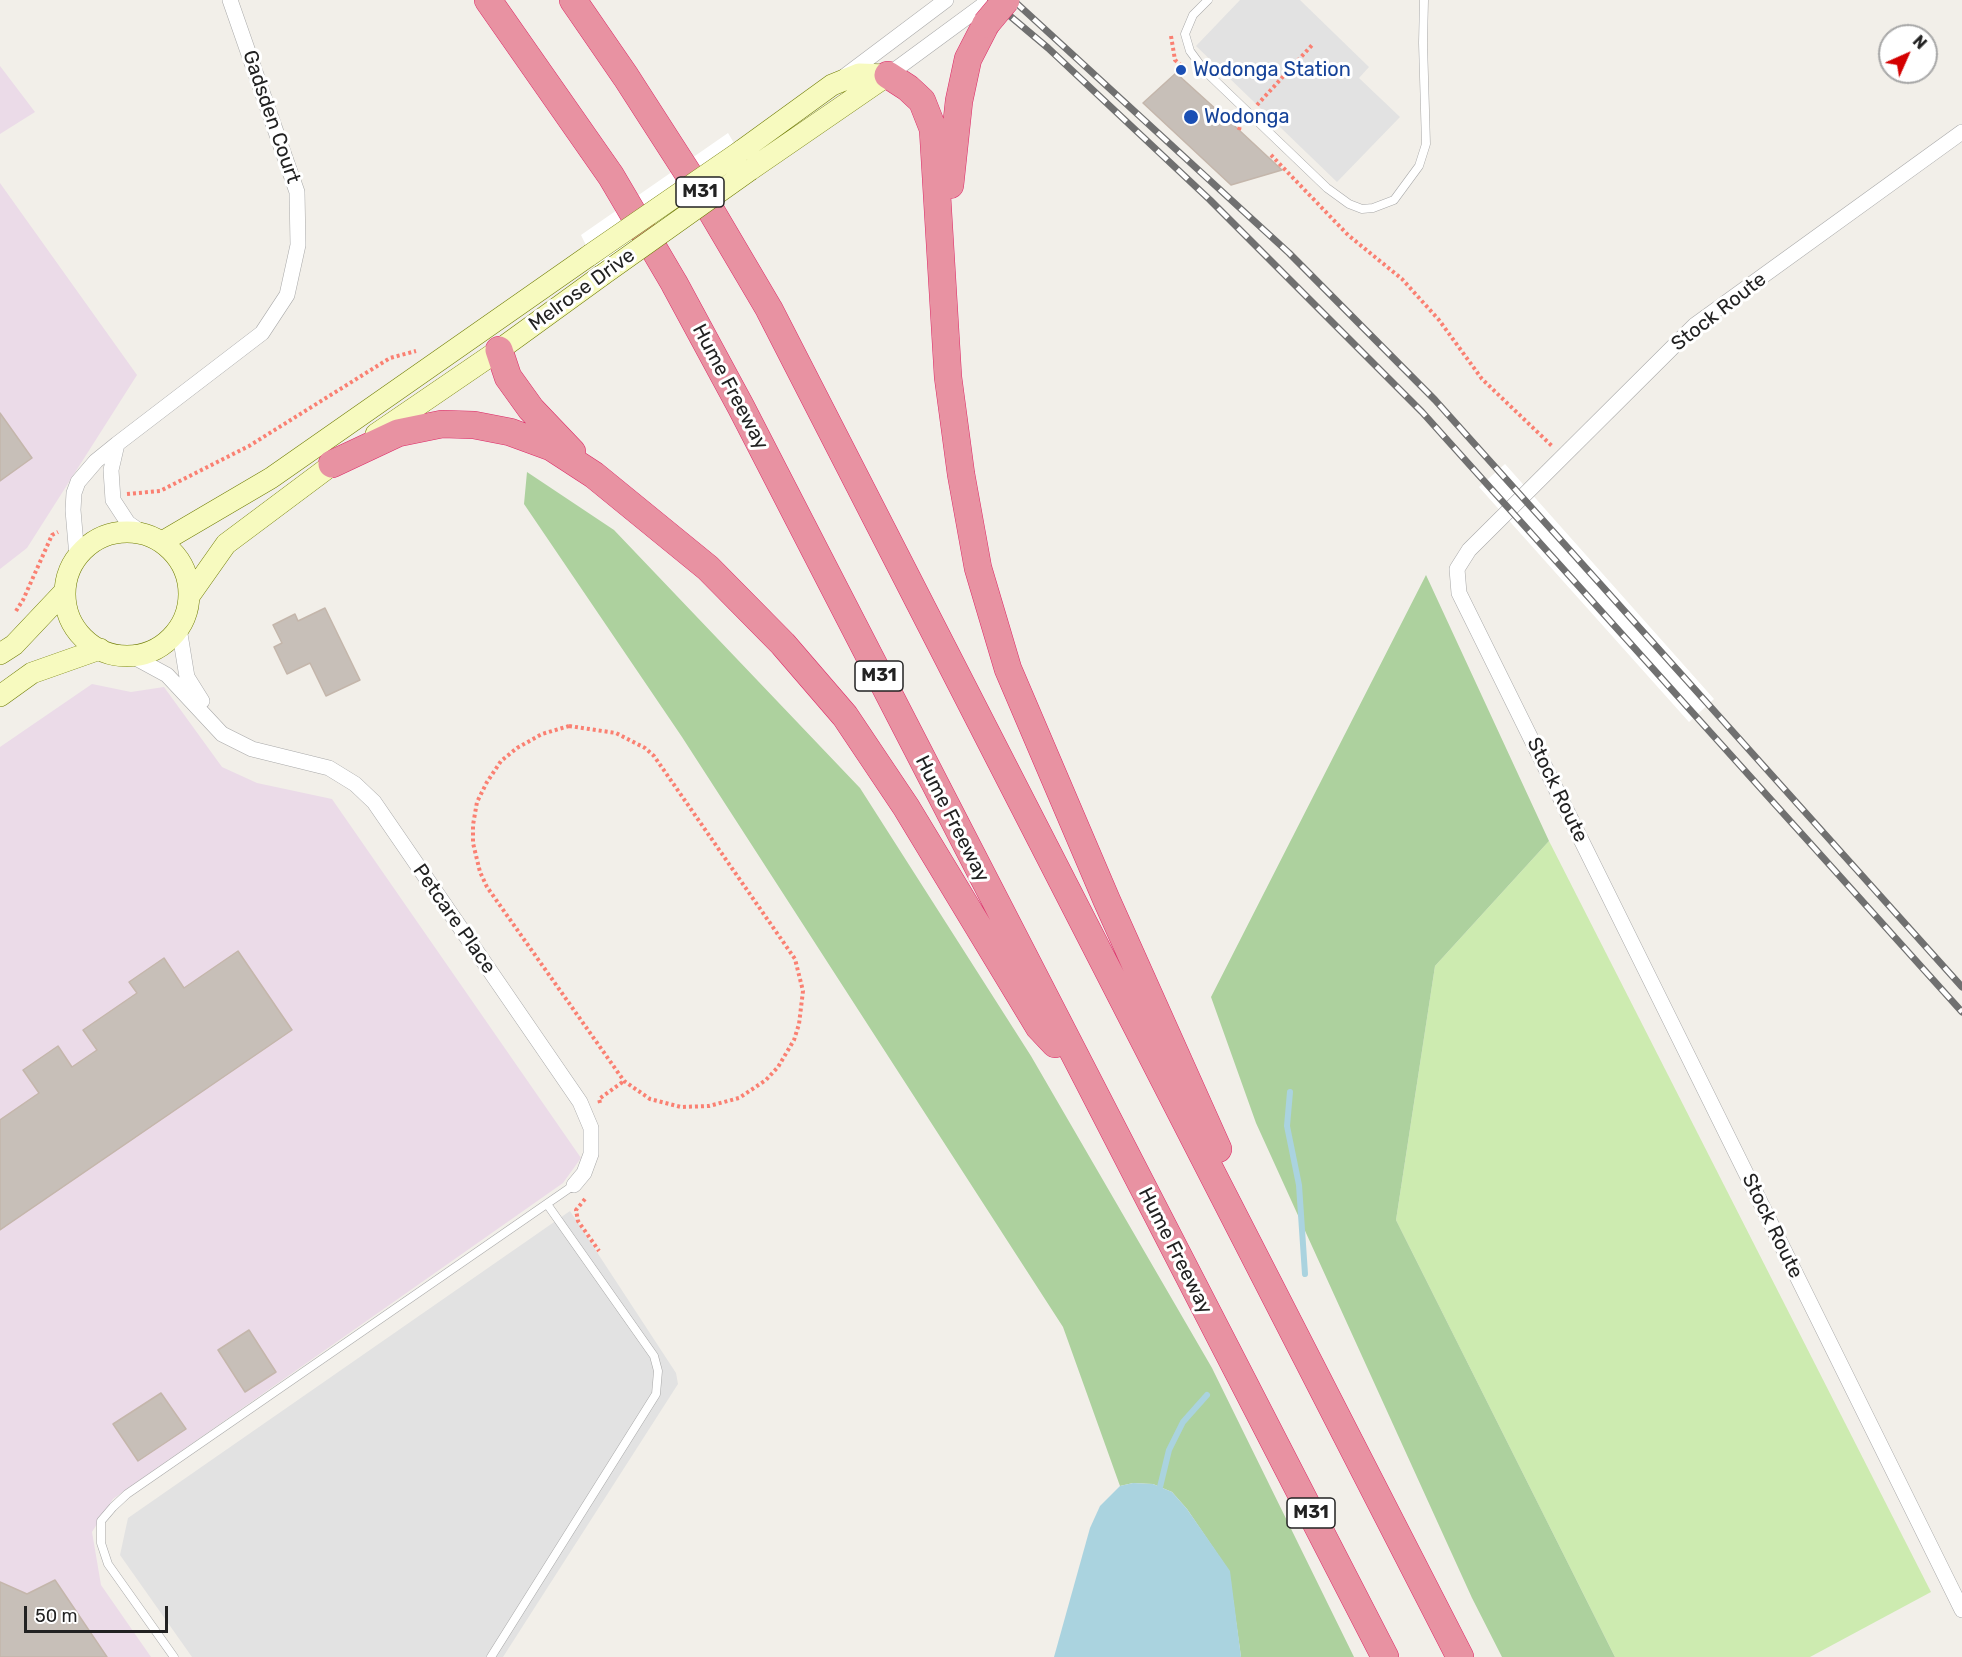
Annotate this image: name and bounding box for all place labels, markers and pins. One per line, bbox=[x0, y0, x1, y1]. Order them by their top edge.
place label: Wodonga Station bbox=[1193, 58, 1351, 82]
marker: Wodonga Station bbox=[1174, 63, 1188, 77]
place label: Wodonga bbox=[1204, 105, 1290, 129]
marker: Wodonga bbox=[1182, 108, 1200, 126]

